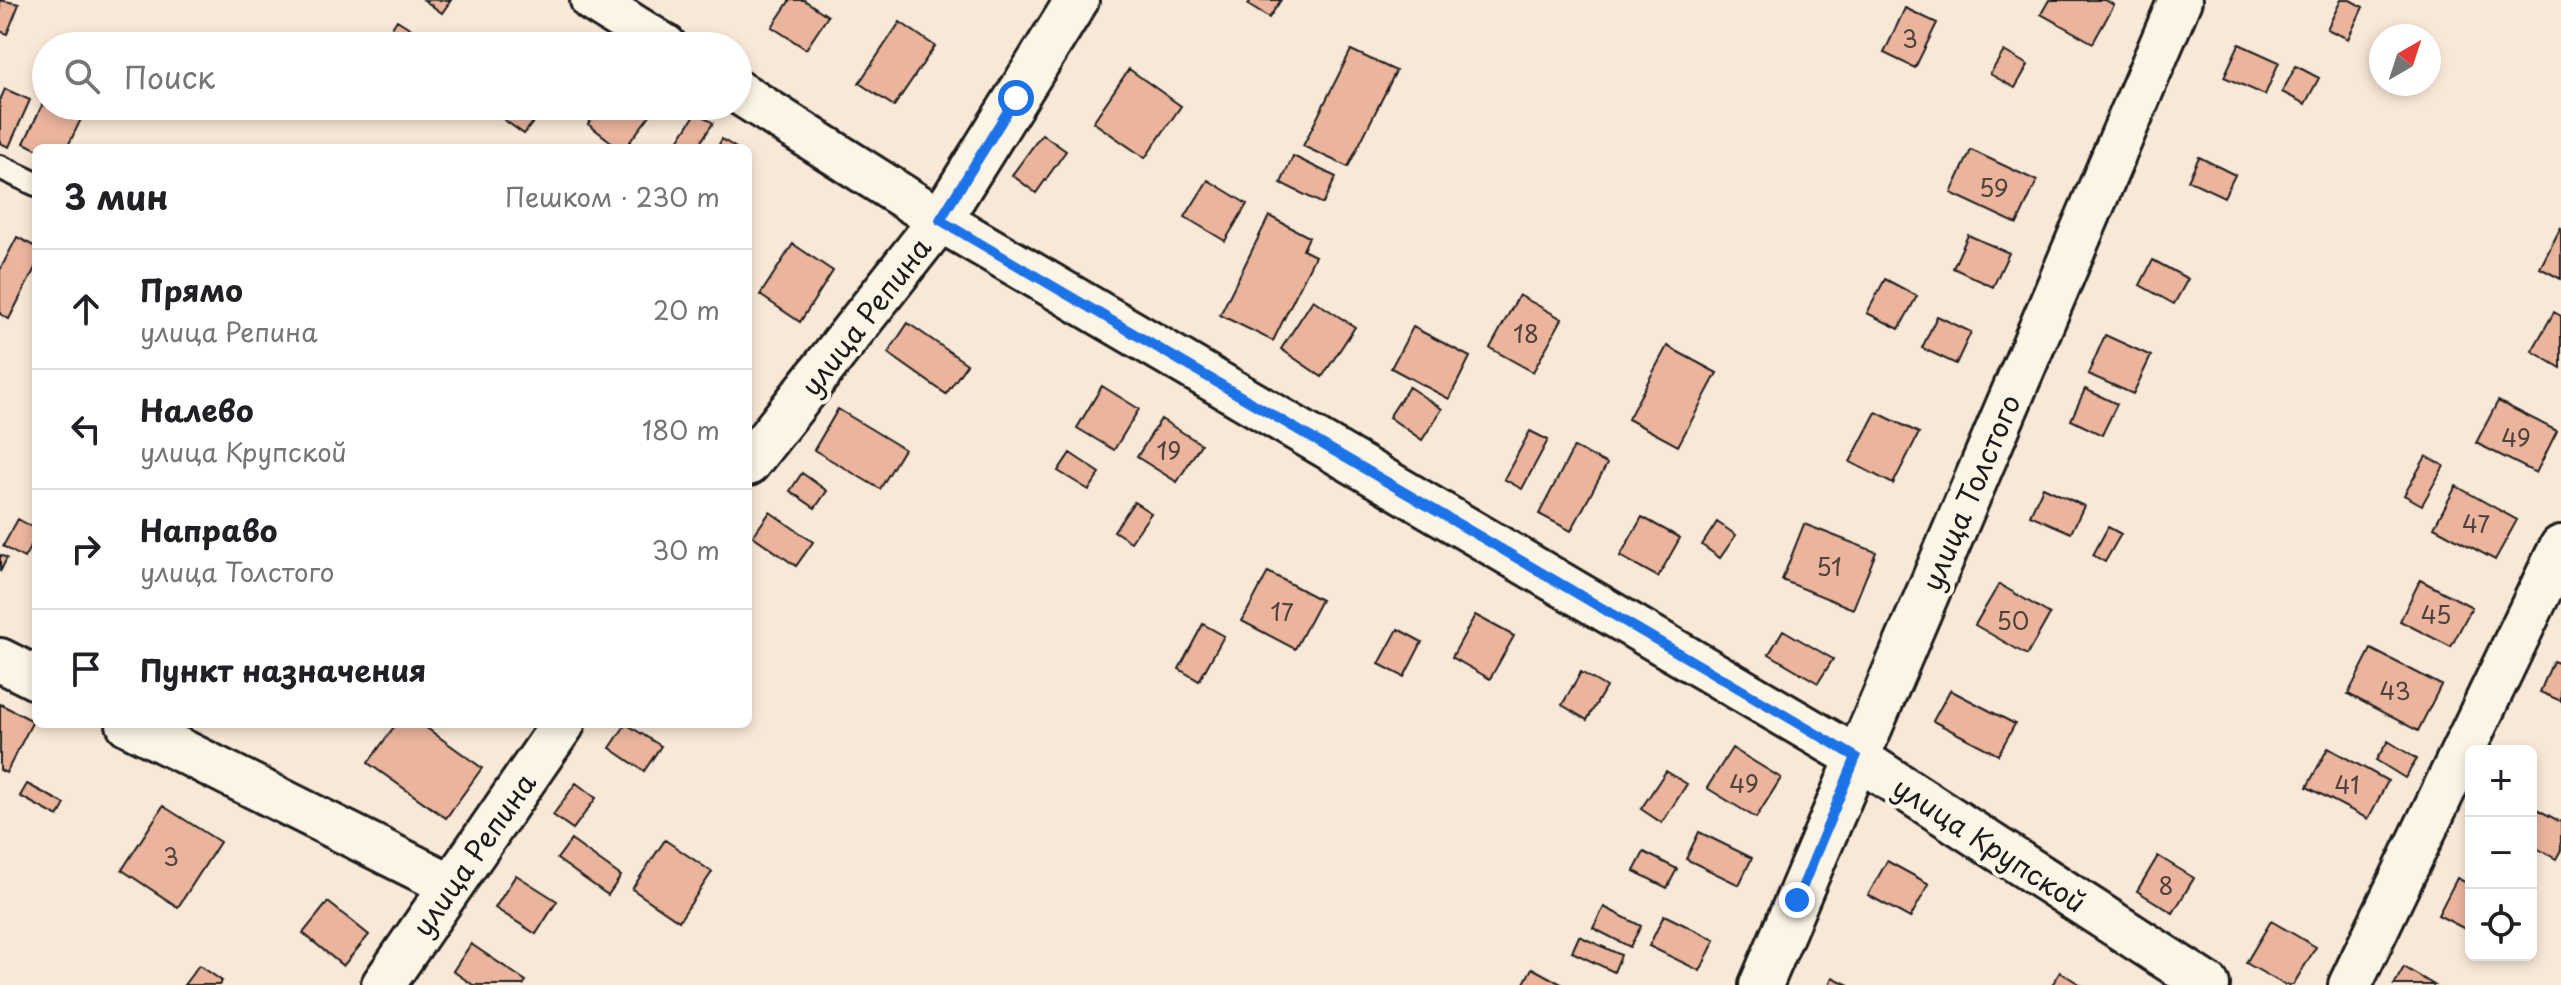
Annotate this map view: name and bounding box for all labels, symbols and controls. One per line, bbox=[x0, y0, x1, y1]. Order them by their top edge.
house number: 3 bbox=[1902, 20, 1918, 56]
north arrow bbox=[2369, 24, 2441, 96]
search box bbox=[32, 32, 752, 120]
icon: search bbox=[60, 54, 104, 98]
text: Поиск bbox=[124, 54, 215, 99]
route start bbox=[998, 80, 1034, 116]
house number: 59 bbox=[1979, 169, 2009, 205]
text: 3 мин bbox=[64, 170, 168, 222]
text: Пешком · 230 m bbox=[505, 177, 720, 216]
street label: улица Репина bbox=[789, 227, 941, 405]
text: Прямо bbox=[140, 267, 243, 312]
icon: ahead bbox=[64, 287, 108, 331]
text: 20 m bbox=[653, 290, 720, 329]
text: улица Репина bbox=[140, 312, 318, 351]
house number: 18 bbox=[1513, 315, 1539, 351]
text: Налево bbox=[140, 387, 254, 432]
street label: улица Толстого bbox=[1909, 387, 2031, 597]
icon: left bbox=[64, 407, 108, 451]
text: 180 m bbox=[642, 410, 720, 449]
house number: 49 bbox=[2501, 419, 2531, 455]
text: улица Крупской bbox=[140, 432, 347, 471]
house number: 19 bbox=[1157, 432, 1181, 468]
house number: 47 bbox=[2462, 505, 2490, 541]
text: Направо bbox=[140, 507, 278, 552]
icon: right bbox=[64, 527, 108, 571]
text: 30 m bbox=[652, 530, 720, 569]
house number: 51 bbox=[1816, 548, 1842, 584]
text: улица Толстого bbox=[140, 552, 335, 591]
house number: 17 bbox=[1270, 593, 1294, 629]
house number: 45 bbox=[2421, 596, 2451, 632]
house number: 50 bbox=[1997, 602, 2029, 638]
icon: arrive bbox=[64, 647, 108, 691]
text: Пункт назначения bbox=[140, 647, 426, 692]
house number: 43 bbox=[2379, 672, 2411, 708]
map controls bbox=[2465, 745, 2537, 961]
button: + bbox=[2465, 745, 2537, 817]
street label: улица Репина bbox=[401, 763, 546, 945]
house number: 49 bbox=[1729, 765, 1759, 801]
street label: улица Крупской bbox=[1885, 765, 2095, 923]
house number: 41 bbox=[2334, 766, 2360, 802]
button: − bbox=[2465, 817, 2537, 889]
house number: 3 bbox=[163, 838, 179, 874]
house number: 8 bbox=[2159, 867, 2174, 903]
route end bbox=[1779, 882, 1815, 918]
button: locate bbox=[2465, 889, 2537, 961]

